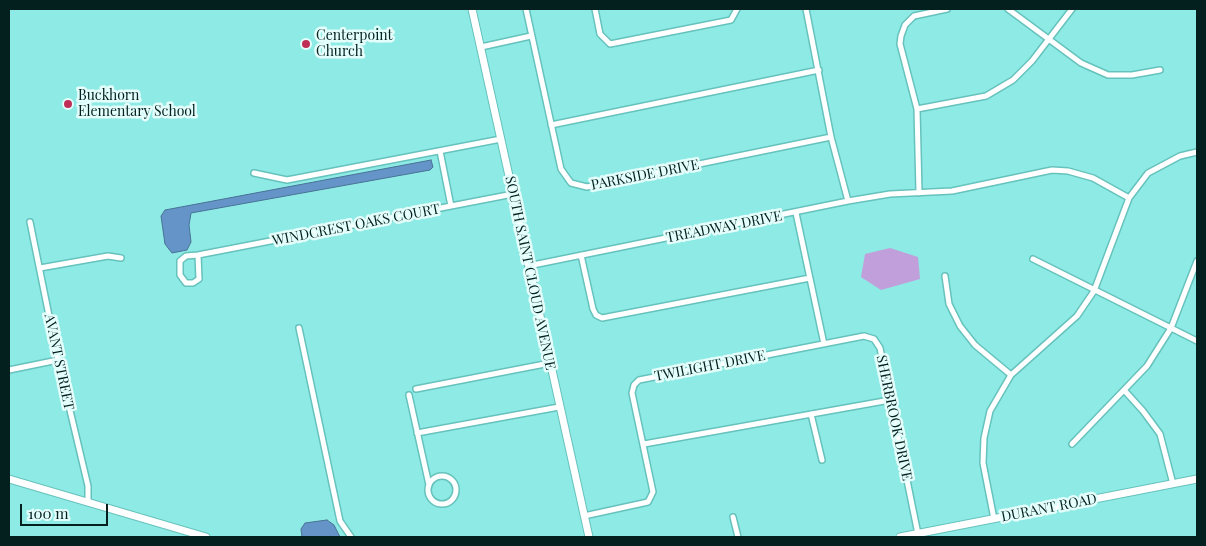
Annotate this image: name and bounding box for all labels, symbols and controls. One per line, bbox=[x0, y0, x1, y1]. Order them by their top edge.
place label: Centerpoint Church bbox=[316, 28, 393, 60]
marker: Centerpoint Church bbox=[300, 38, 312, 50]
place label: Buckhorn Elementary School bbox=[78, 88, 196, 120]
marker: Buckhorn Elementary School bbox=[62, 98, 74, 110]
street label: PARKSIDE DRIVE bbox=[589, 156, 701, 194]
street label: SOUTH SAINT CLOUD AVENUE bbox=[501, 175, 559, 371]
street label: WINDCREST OAKS COURT bbox=[271, 200, 441, 250]
street label: TREADWAY DRIVE bbox=[665, 208, 783, 246]
street label: AVANT STREET bbox=[41, 312, 77, 412]
street label: TWILIGHT DRIVE bbox=[653, 347, 767, 385]
street label: SHERBROOK DRIVE bbox=[872, 354, 916, 482]
street label: DURANT ROAD bbox=[1000, 490, 1098, 526]
scale bar bbox=[22, 494, 110, 526]
text: 100 m bbox=[28, 503, 69, 523]

